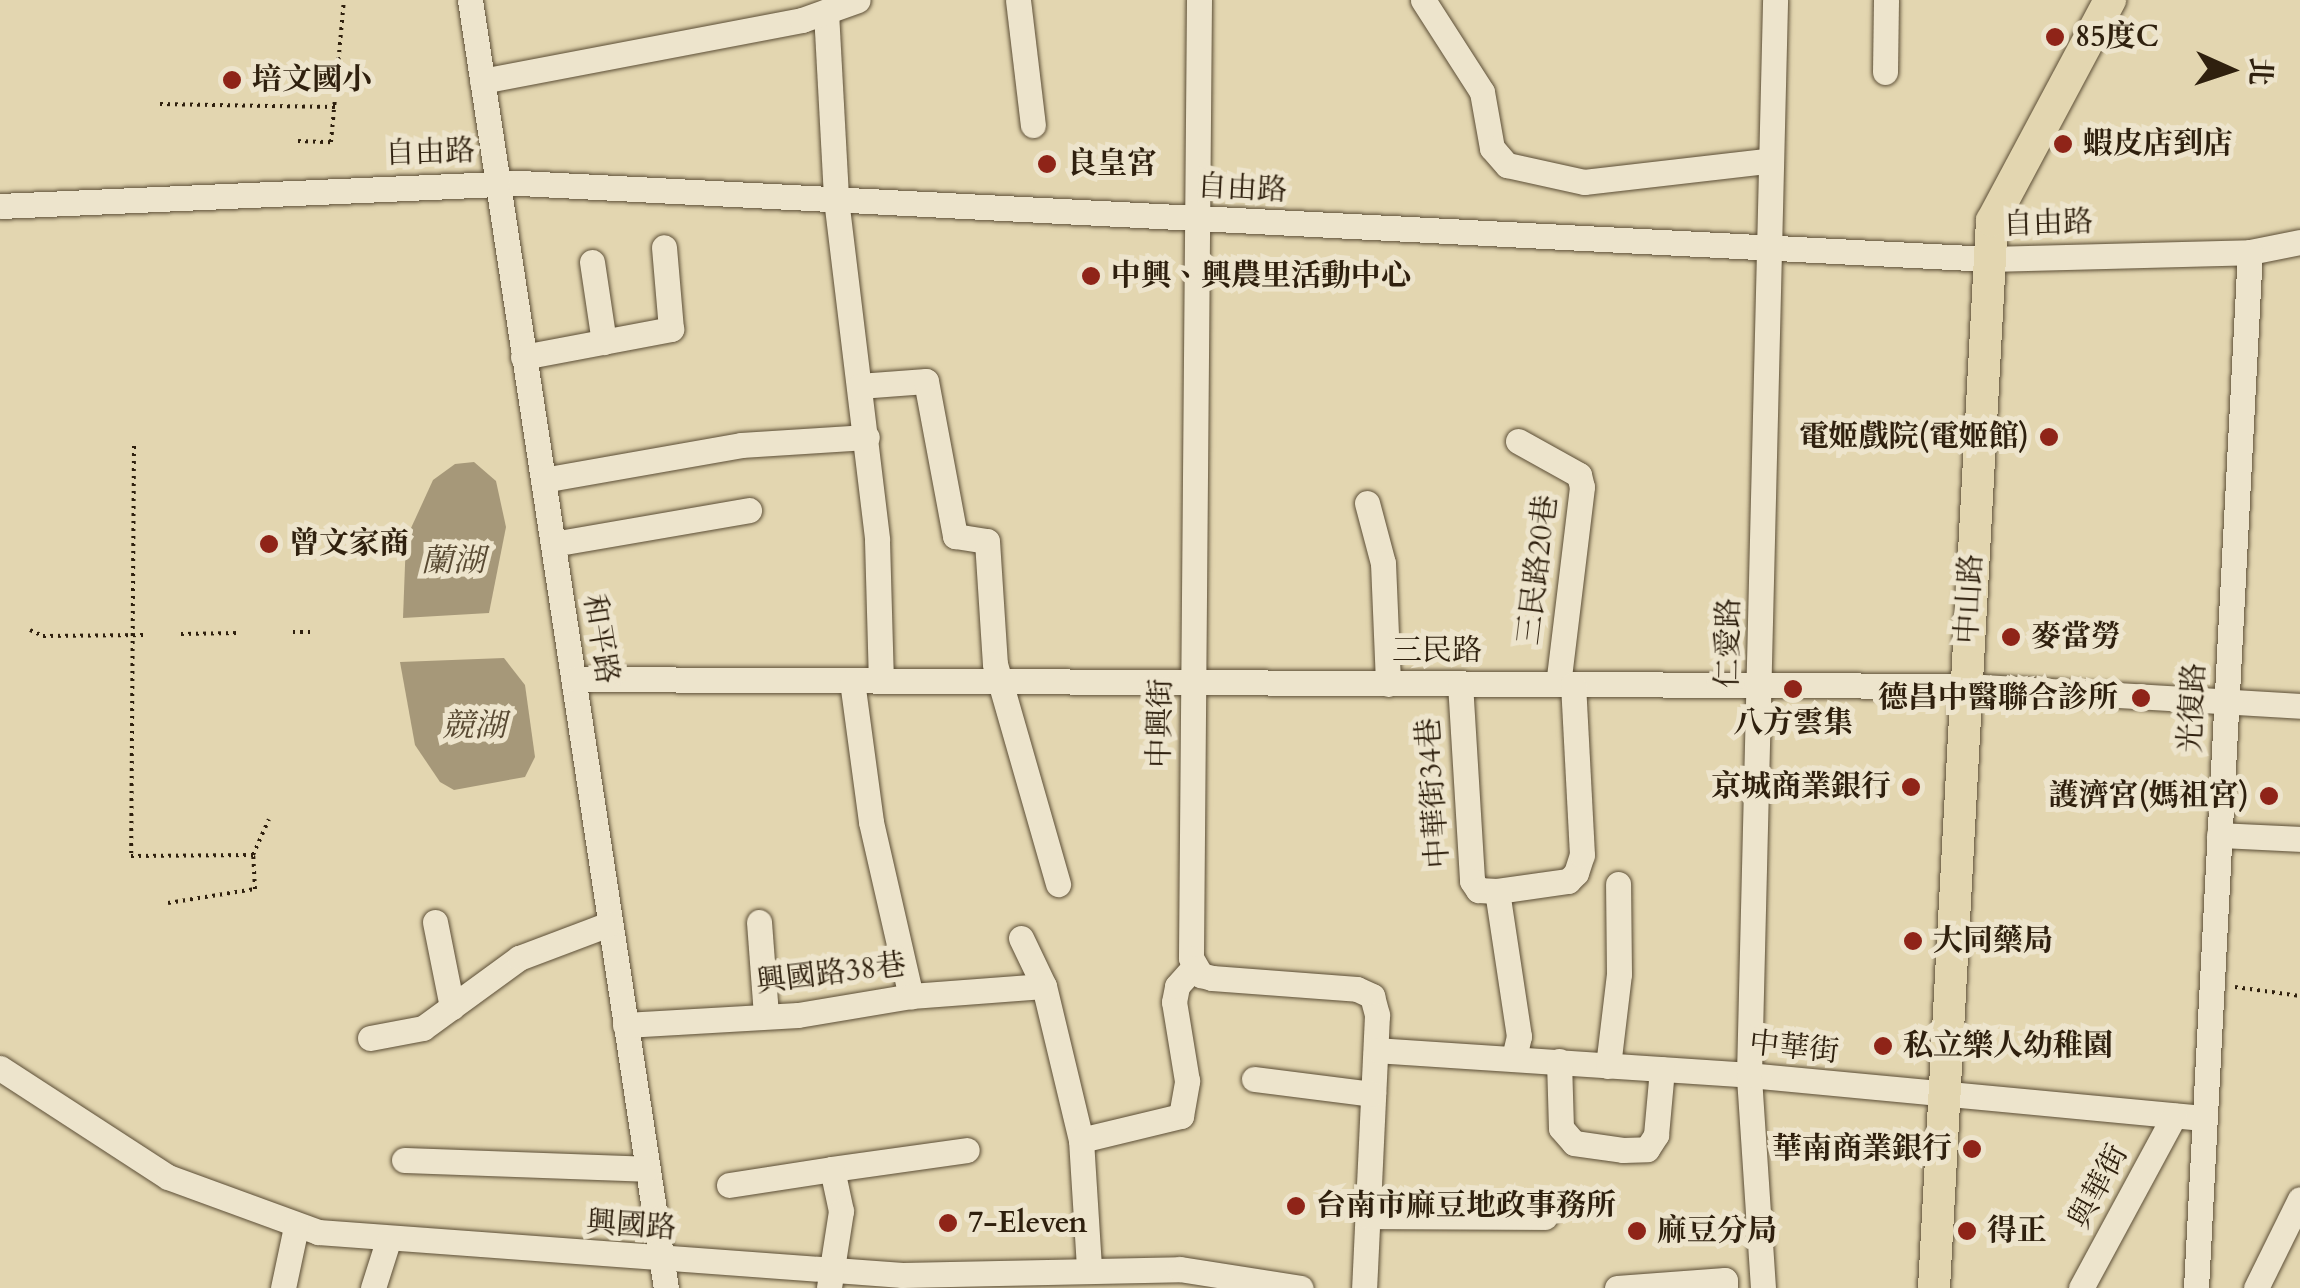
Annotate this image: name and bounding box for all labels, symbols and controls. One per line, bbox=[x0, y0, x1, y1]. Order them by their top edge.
place label: 85度C bbox=[2075, 19, 2159, 55]
north arrow bbox=[2180, 20, 2280, 120]
marker: 85度C bbox=[2044, 26, 2066, 48]
text: 北 bbox=[2240, 57, 2280, 87]
place label: 培文國小 bbox=[252, 62, 372, 98]
marker: 培文國小 bbox=[221, 69, 243, 91]
place label: 蝦皮店到店 bbox=[2083, 126, 2233, 162]
street label: 自由路 bbox=[384, 133, 476, 173]
marker: 蝦皮店到店 bbox=[2052, 133, 2074, 155]
place label: 良皇宮 bbox=[1067, 146, 1157, 182]
marker: 良皇宮 bbox=[1036, 153, 1058, 175]
street label: 自由路 bbox=[1196, 169, 1288, 209]
street label: 自由路 bbox=[2002, 204, 2094, 244]
place label: 中興、興農里活動中心 bbox=[1111, 258, 1411, 294]
marker: 中興、興農里活動中心 bbox=[1080, 265, 1102, 287]
place label: 電姬戲院(電姬館) bbox=[1799, 419, 2029, 455]
marker: 電姬戲院(電姬館) bbox=[2038, 426, 2060, 448]
street label: 三民路20巷 bbox=[1511, 493, 1565, 647]
place label: 曾文家商 bbox=[289, 526, 409, 562]
marker: 曾文家商 bbox=[258, 533, 280, 555]
water label: 蘭湖 bbox=[421, 542, 485, 580]
street label: 中山路 bbox=[1950, 553, 1990, 645]
street label: 和平路 bbox=[575, 592, 625, 686]
street label: 仁愛路 bbox=[1710, 598, 1748, 688]
place label: 麥當勞 bbox=[2031, 619, 2121, 655]
marker: 麥當勞 bbox=[2000, 626, 2022, 648]
street label: 三民路 bbox=[1392, 633, 1482, 669]
street label: 光復路 bbox=[2173, 662, 2213, 754]
street label: 中興街 bbox=[1142, 678, 1180, 768]
marker: 八方雲集 bbox=[1782, 678, 1804, 700]
place label: 德昌中醫聯合診所 bbox=[1878, 680, 2118, 716]
marker: 德昌中醫聯合診所 bbox=[2128, 685, 2154, 711]
place label: 八方雲集 bbox=[1733, 705, 1853, 741]
water label: 競湖 bbox=[442, 707, 506, 745]
street label: 中華街34巷 bbox=[1411, 717, 1457, 869]
place label: 京城商業銀行 bbox=[1711, 769, 1891, 805]
marker: 京城商業銀行 bbox=[1900, 776, 1922, 798]
place label: 護濟宮(媽祖宮) bbox=[2049, 778, 2249, 814]
marker: 護濟宮(媽祖宮) bbox=[2258, 785, 2280, 807]
place label: 大同藥局 bbox=[1933, 923, 2053, 959]
marker: 大同藥局 bbox=[1902, 930, 1924, 952]
street label: 興國路38巷 bbox=[754, 947, 908, 1001]
street label: 中華街 bbox=[1747, 1025, 1841, 1071]
place label: 私立樂人幼稚園 bbox=[1903, 1028, 2113, 1064]
marker: 私立樂人幼稚園 bbox=[1872, 1035, 1894, 1057]
place label: 華南商業銀行 bbox=[1772, 1131, 1952, 1167]
marker: 華南商業銀行 bbox=[1961, 1138, 1983, 1160]
street label: 與華街 bbox=[2062, 1139, 2136, 1235]
place label: 台南市麻豆地政事務所 bbox=[1316, 1188, 1616, 1224]
marker: 台南市麻豆地政事務所 bbox=[1285, 1195, 1307, 1217]
street label: 興國路 bbox=[585, 1205, 677, 1247]
place label: 7-Eleven bbox=[968, 1205, 1087, 1241]
marker: 7-Eleven bbox=[937, 1212, 959, 1234]
place label: 麻豆分局 bbox=[1657, 1213, 1777, 1249]
place label: 得正 bbox=[1987, 1213, 2047, 1249]
marker: 麻豆分局 bbox=[1626, 1220, 1648, 1242]
marker: 得正 bbox=[1956, 1220, 1978, 1242]

